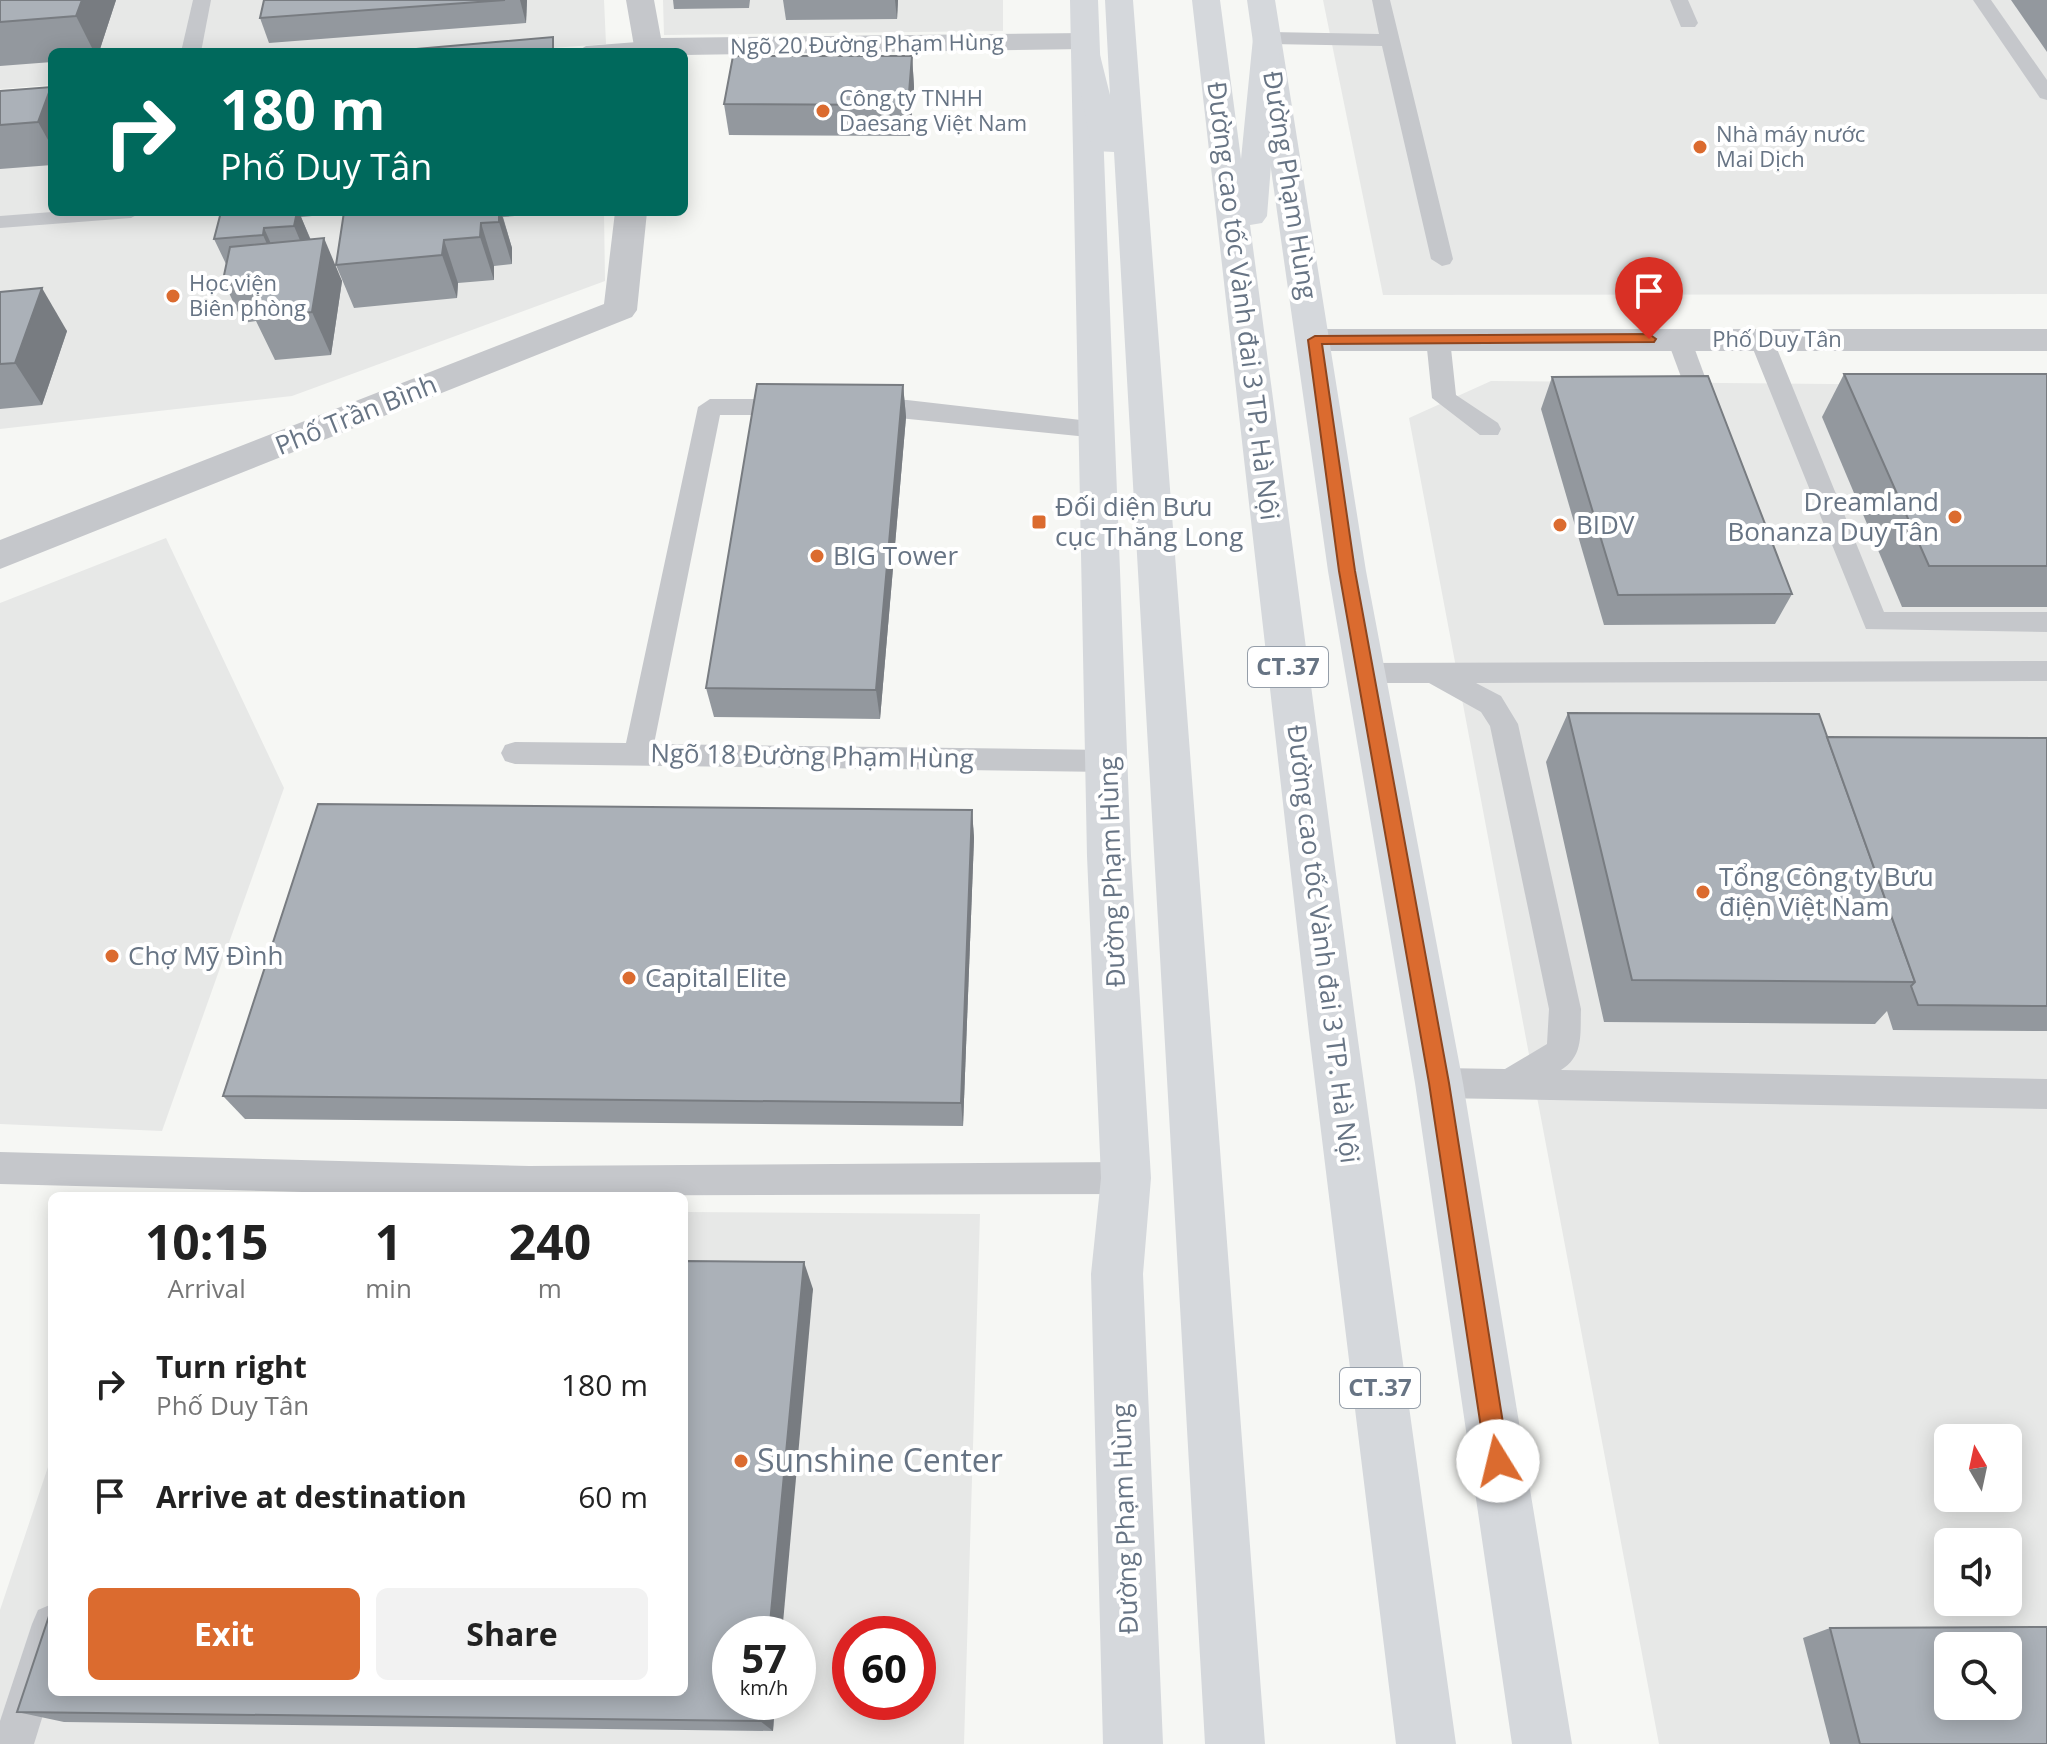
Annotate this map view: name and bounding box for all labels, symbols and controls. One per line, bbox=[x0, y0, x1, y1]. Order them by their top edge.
street label: Ngõ 20 Đường Phạm Hùng bbox=[730, 26, 1004, 60]
street label: Đường Phạm Hùng bbox=[1255, 68, 1327, 302]
text: 180 m bbox=[220, 70, 386, 146]
street label: Đường cao tốc Vành đai 3 TP. Hà Nội bbox=[1199, 79, 1289, 522]
icon: right bbox=[88, 80, 192, 184]
place label: Công ty TNHH Daesang Việt Nam bbox=[839, 82, 1027, 137]
marker: Công ty TNHH Daesang Việt Nam bbox=[814, 102, 832, 120]
place label: Nhà máy nước Mai Dịch bbox=[1716, 118, 1865, 173]
marker: Nhà máy nước Mai Dịch bbox=[1691, 138, 1709, 156]
text: Phố Duy Tân bbox=[220, 142, 432, 191]
pin bbox=[1615, 257, 1683, 339]
place label: Học viện Biên phòng bbox=[189, 267, 306, 322]
icon: arrive bbox=[1627, 269, 1671, 313]
marker: Học viện Biên phòng bbox=[164, 287, 182, 305]
street label: Phố Duy Tân bbox=[1712, 323, 1842, 353]
street label: Phố Trần Bình bbox=[269, 365, 442, 463]
place label: Dreamland Bonanza Duy Tân bbox=[1728, 483, 1939, 549]
place label: Đối diện Bưu cục Thăng Long bbox=[1055, 488, 1243, 554]
place label: BIDV bbox=[1576, 506, 1635, 542]
marker: Dreamland Bonanza Duy Tân bbox=[1946, 508, 1964, 526]
marker: Đối diện Bưu cục Thăng Long bbox=[1030, 513, 1048, 531]
marker: BIDV bbox=[1551, 516, 1569, 534]
place label: BIG Tower bbox=[833, 537, 958, 573]
marker: BIG Tower bbox=[808, 547, 826, 565]
road number: CT.37 bbox=[1248, 647, 1328, 687]
street label: Đường cao tốc Vành đai 3 TP. Hà Nội bbox=[1279, 722, 1369, 1165]
street label: Ngõ 18 Đường Phạm Hùng bbox=[650, 734, 974, 776]
street label: Đường Phạm Hùng bbox=[1089, 756, 1133, 988]
place label: Tổng Công ty Bưu điện Việt Nam bbox=[1719, 858, 1934, 924]
marker: Tổng Công ty Bưu điện Việt Nam bbox=[1694, 883, 1712, 901]
place label: Chợ Mỹ Đình bbox=[128, 937, 283, 973]
marker: Chợ Mỹ Đình bbox=[103, 947, 121, 965]
place label: Capital Elite bbox=[645, 959, 787, 995]
marker: Capital Elite bbox=[620, 969, 638, 987]
text: 10:15 bbox=[145, 1209, 268, 1274]
text: 1 bbox=[375, 1209, 402, 1274]
text: 240 bbox=[509, 1209, 591, 1274]
text: Arrival bbox=[167, 1270, 246, 1306]
text: min bbox=[365, 1270, 412, 1306]
text: m bbox=[538, 1270, 562, 1306]
text: Turn right bbox=[156, 1346, 307, 1387]
icon: right bbox=[88, 1362, 132, 1406]
text: 180 m bbox=[561, 1364, 648, 1405]
road number: CT.37 bbox=[1340, 1368, 1420, 1408]
text: Phố Duy Tân bbox=[156, 1387, 309, 1423]
street label: Đường Phạm Hùng bbox=[1102, 1403, 1146, 1635]
position arrow bbox=[1456, 1419, 1540, 1503]
north arrow bbox=[1934, 1424, 2022, 1512]
map controls bbox=[1934, 1424, 2022, 1720]
place label: Sunshine Center bbox=[757, 1438, 1003, 1481]
marker: Sunshine Center bbox=[732, 1452, 750, 1470]
icon: arrive bbox=[88, 1474, 132, 1518]
text: Arrive at destination bbox=[156, 1476, 467, 1517]
text: 60 m bbox=[578, 1476, 648, 1517]
button: sound bbox=[1934, 1528, 2022, 1616]
button: Exit bbox=[88, 1588, 360, 1680]
button: Share bbox=[376, 1588, 648, 1680]
speed limit sign: 60 bbox=[832, 1616, 936, 1720]
text: 57 bbox=[741, 1630, 787, 1685]
button: search bbox=[1934, 1632, 2022, 1720]
text: km/h bbox=[740, 1674, 788, 1701]

